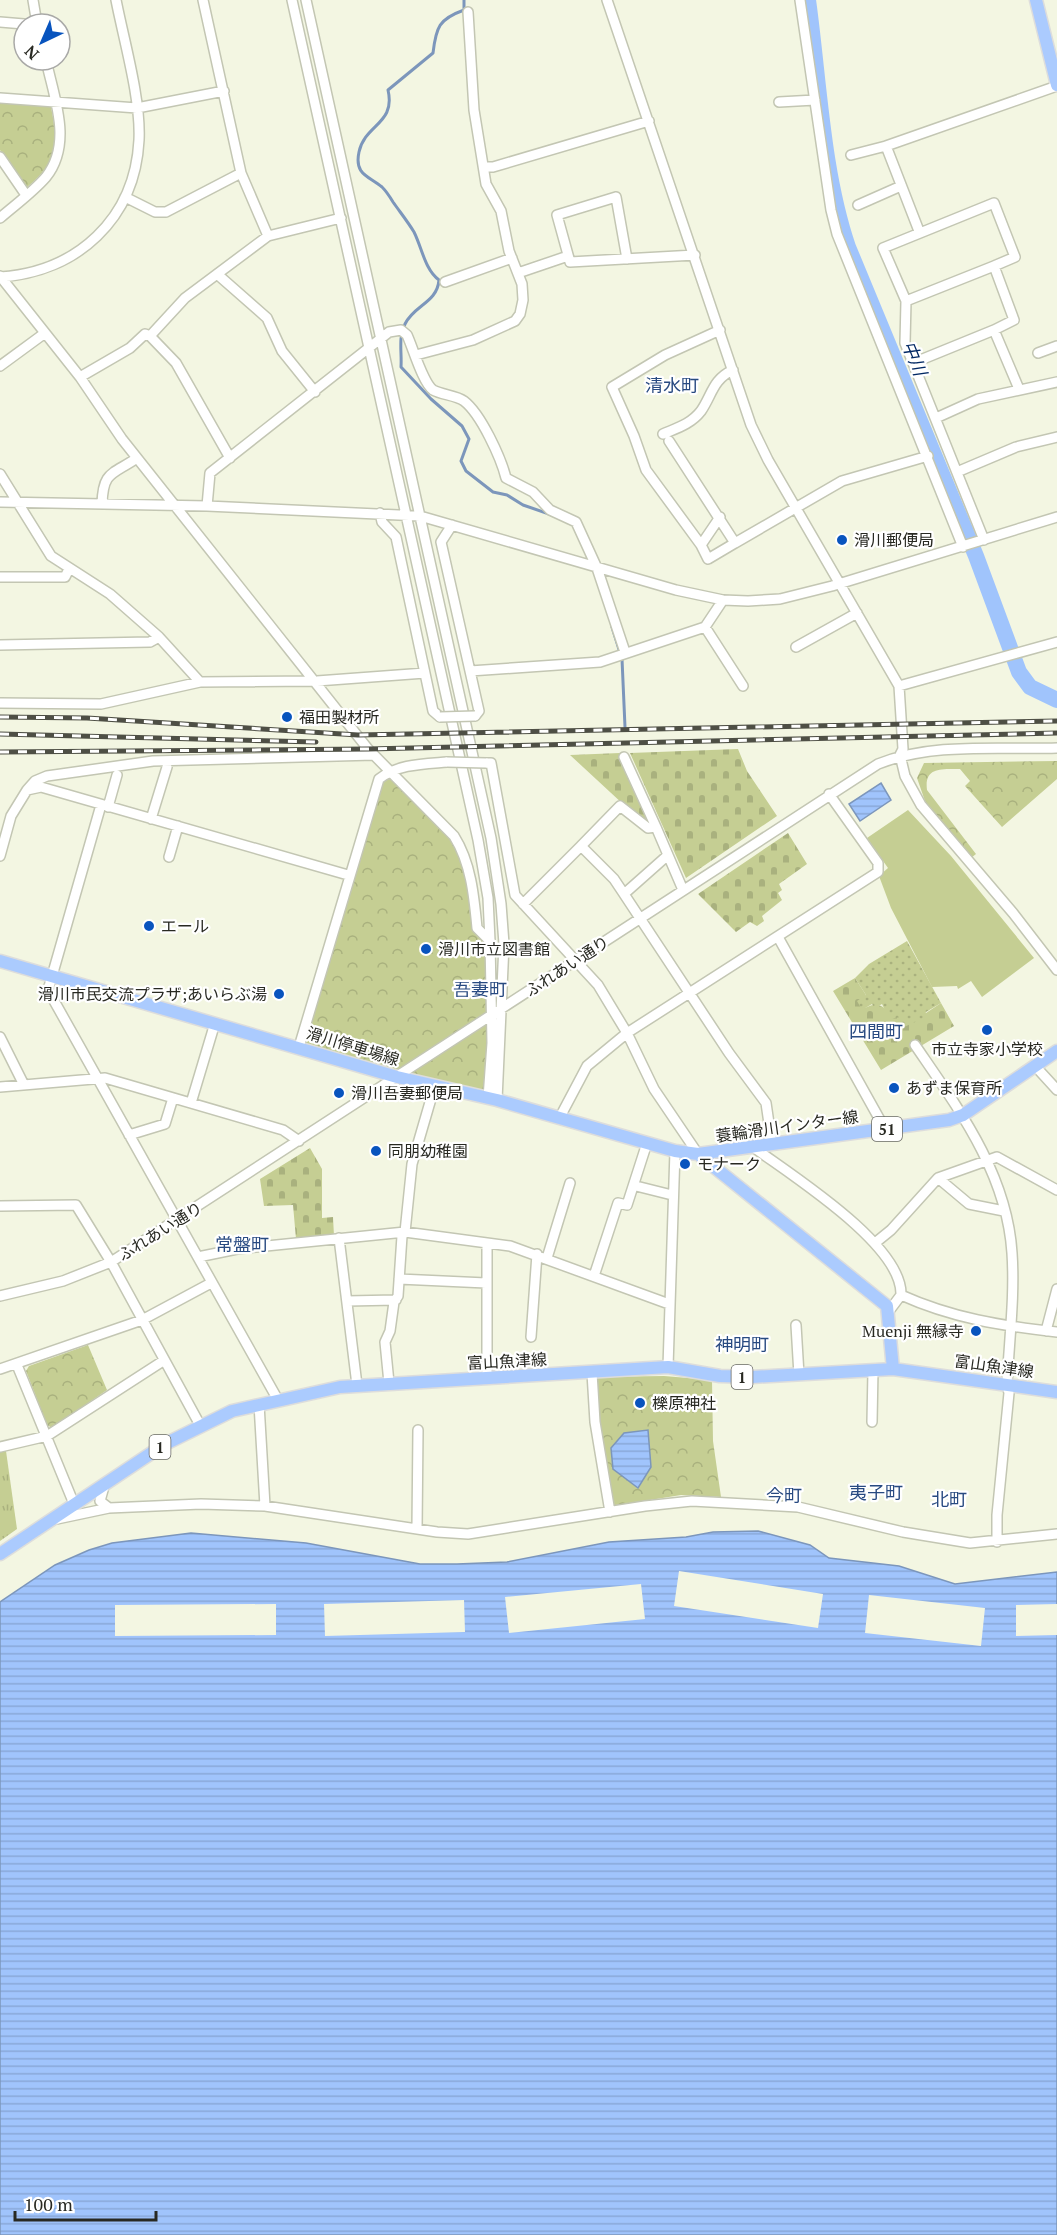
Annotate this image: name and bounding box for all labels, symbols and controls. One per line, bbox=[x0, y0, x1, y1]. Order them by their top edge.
north arrow bbox=[12, 12, 72, 72]
text: N bbox=[20, 41, 44, 65]
water label: 中川 bbox=[897, 337, 934, 381]
district label: 清水町 bbox=[645, 373, 699, 397]
place label: 滑川郵便局 bbox=[854, 529, 934, 551]
marker: 滑川郵便局 bbox=[835, 533, 849, 547]
place label: 福田製材所 bbox=[299, 706, 379, 728]
marker: 福田製材所 bbox=[280, 710, 294, 724]
place label: エール bbox=[161, 915, 209, 937]
marker: エール bbox=[142, 919, 156, 933]
street label: ふれあい通り bbox=[521, 931, 613, 1001]
place label: 滑川市立図書館 bbox=[438, 938, 550, 960]
marker: 滑川市立図書館 bbox=[419, 942, 433, 956]
district label: 吾妻町 bbox=[453, 977, 507, 1001]
place label: 滑川市民交流プラザ;あいらぶ湯 bbox=[38, 983, 267, 1005]
marker: 滑川市民交流プラザ;あいらぶ湯 bbox=[272, 987, 286, 1001]
district label: 四間町 bbox=[849, 1019, 903, 1043]
street label: 滑川停車場線 bbox=[304, 1021, 402, 1071]
marker: 市立寺家小学校 bbox=[980, 1023, 994, 1037]
place label: 市立寺家小学校 bbox=[931, 1038, 1043, 1060]
place label: あずま保育所 bbox=[906, 1077, 1002, 1099]
marker: あずま保育所 bbox=[887, 1081, 901, 1095]
place label: 滑川吾妻郵便局 bbox=[351, 1082, 463, 1104]
marker: 滑川吾妻郵便局 bbox=[332, 1086, 346, 1100]
street label: 蓑輪滑川インター線 bbox=[714, 1105, 860, 1147]
road number: 51 bbox=[872, 1117, 902, 1141]
place label: 同朋幼稚園 bbox=[388, 1140, 468, 1162]
marker: 同朋幼稚園 bbox=[369, 1144, 383, 1158]
place label: モナーク bbox=[697, 1153, 761, 1175]
marker: モナーク bbox=[678, 1157, 692, 1171]
street label: ふれあい通り bbox=[113, 1196, 207, 1266]
district label: 常盤町 bbox=[215, 1232, 269, 1256]
place label: Muenji 無縁寺 bbox=[862, 1320, 964, 1342]
marker: Muenji 無縁寺 bbox=[969, 1324, 983, 1338]
district label: 神明町 bbox=[715, 1332, 769, 1356]
street label: 富山魚津線 bbox=[466, 1348, 548, 1374]
street label: 富山魚津線 bbox=[953, 1350, 1035, 1382]
road number: 1 bbox=[732, 1365, 752, 1389]
place label: 櫟原神社 bbox=[652, 1392, 716, 1414]
marker: 櫟原神社 bbox=[633, 1396, 647, 1410]
road number: 1 bbox=[150, 1435, 170, 1459]
district label: 夷子町 bbox=[849, 1480, 903, 1504]
district label: 今町 bbox=[766, 1483, 802, 1507]
district label: 北町 bbox=[931, 1487, 967, 1511]
scale bar bbox=[15, 2184, 156, 2222]
text: 100 m bbox=[24, 2192, 73, 2216]

